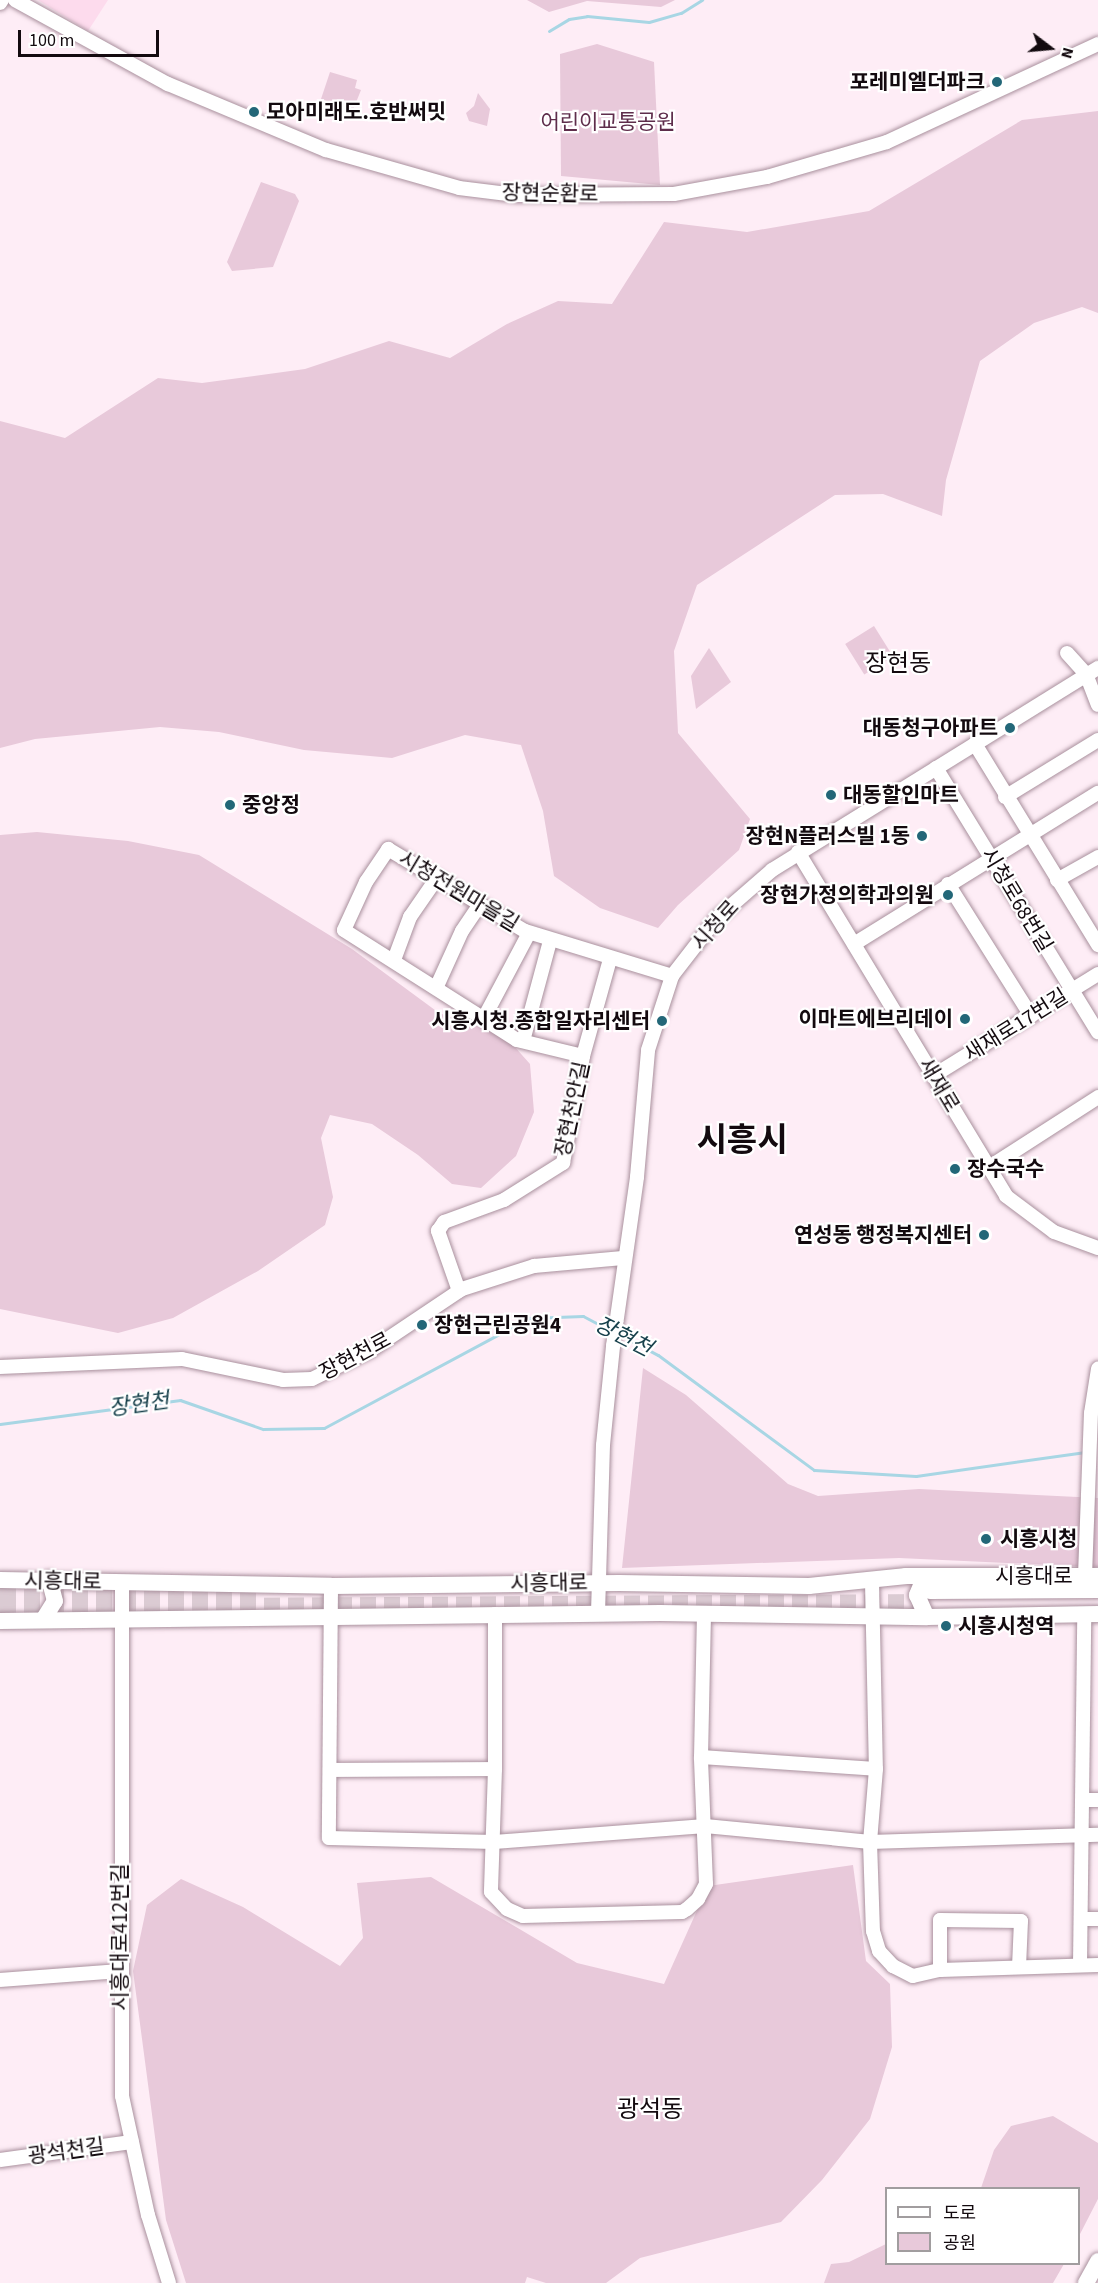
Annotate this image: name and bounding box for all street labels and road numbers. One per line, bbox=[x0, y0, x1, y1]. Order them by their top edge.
street label: 장현순환로 bbox=[501, 180, 599, 206]
street label: 시청로68번길 bbox=[976, 843, 1058, 957]
street label: 시청전원마을길 bbox=[395, 845, 523, 937]
street label: 시청로 bbox=[686, 895, 744, 955]
street label: 새재로17번길 bbox=[960, 983, 1072, 1067]
street label: 새재로 bbox=[913, 1054, 965, 1116]
street label: 장현천안길 bbox=[550, 1059, 594, 1159]
street label: 장현천로 bbox=[315, 1327, 395, 1385]
street label: 시흥대로 bbox=[995, 1563, 1073, 1589]
street label: 시흥대로 bbox=[24, 1568, 102, 1594]
street label: 시흥대로 bbox=[510, 1570, 588, 1596]
street label: 시흥대로412번길 bbox=[107, 1863, 133, 2011]
street label: 광석천길 bbox=[26, 2133, 106, 2169]

